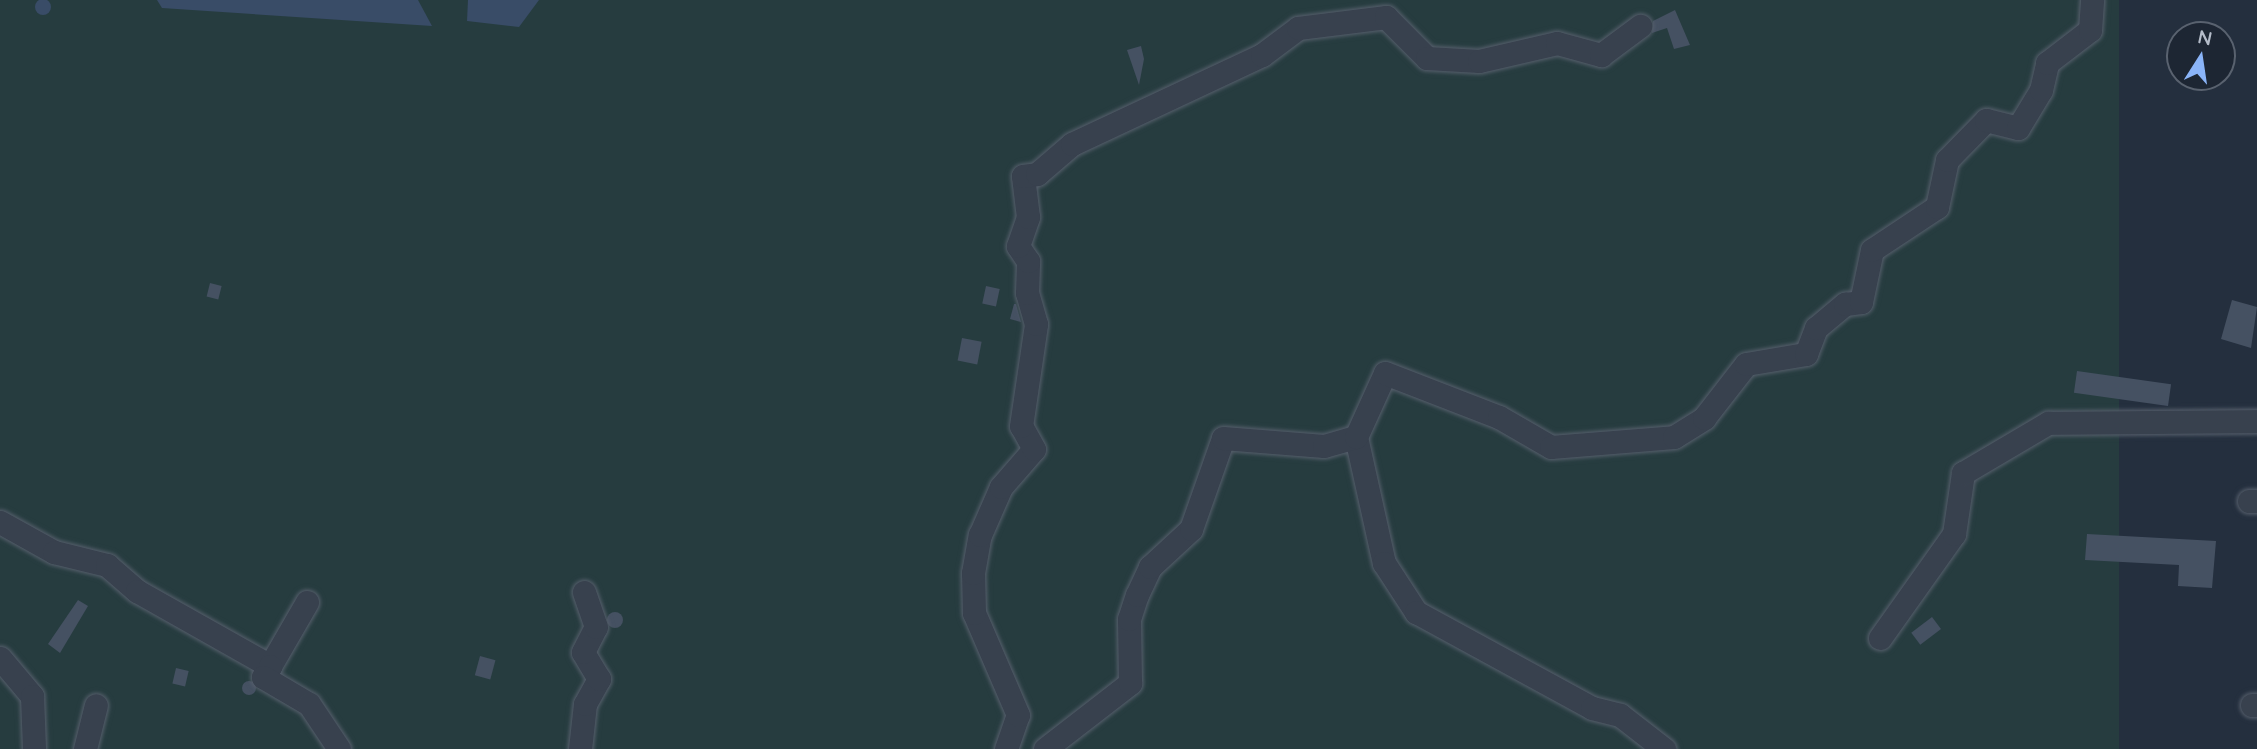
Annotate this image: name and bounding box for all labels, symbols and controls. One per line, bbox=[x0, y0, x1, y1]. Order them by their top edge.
north arrow bbox=[2166, 21, 2236, 91]
text: N bbox=[2196, 24, 2214, 51]

